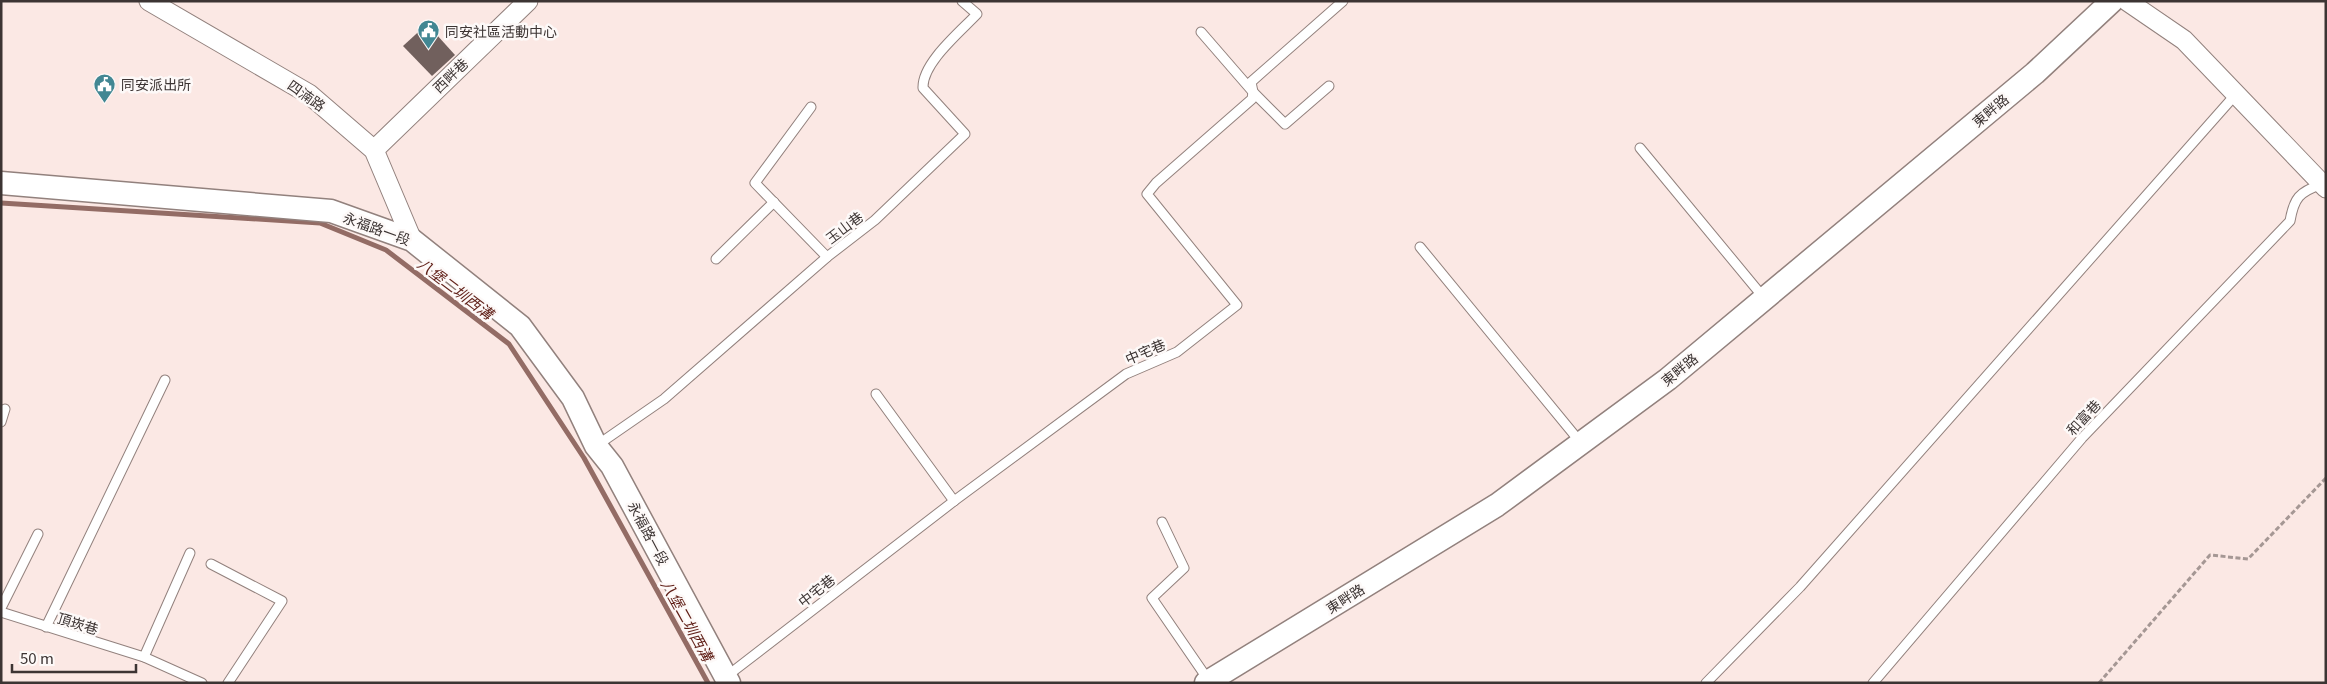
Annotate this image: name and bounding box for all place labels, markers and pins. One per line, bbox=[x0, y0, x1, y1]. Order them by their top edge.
public building icon: 同安社區活動中心 bbox=[417, 19, 441, 50]
place label: 同安社區活動中心 bbox=[445, 21, 557, 41]
public building icon: 同安派出所 bbox=[93, 72, 117, 103]
place label: 同安派出所 bbox=[121, 74, 191, 94]

